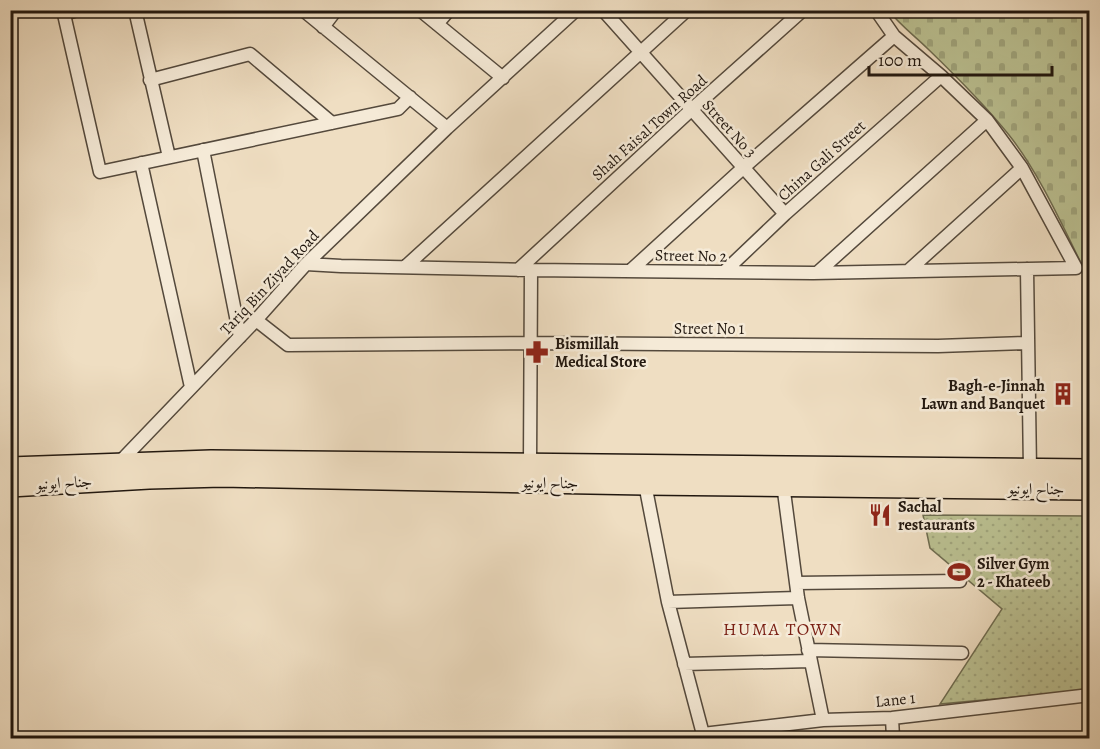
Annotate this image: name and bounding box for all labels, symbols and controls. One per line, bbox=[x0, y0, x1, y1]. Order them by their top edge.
scale bar bbox=[869, 39, 1052, 77]
text: 100 m bbox=[878, 48, 922, 72]
street label: Shah Faisal Town Road bbox=[587, 70, 713, 186]
street label: Street No 3 bbox=[697, 95, 761, 163]
street label: China Gali Street bbox=[773, 115, 870, 206]
street label: Tariq Bin Ziyad Road bbox=[215, 225, 325, 340]
street label: Street No 2 bbox=[655, 244, 728, 268]
street label: Street No 1 bbox=[674, 318, 745, 340]
place label: Bismillah Medical Store bbox=[555, 333, 646, 373]
pharmacy icon: Bismillah Medical Store bbox=[524, 339, 550, 365]
place label: Bagh-e-Jinnah Lawn and Banquet bbox=[921, 375, 1046, 415]
building icon: Bagh-e-Jinnah Lawn and Banquet bbox=[1050, 381, 1076, 407]
street label: جناح ایونیو bbox=[33, 471, 93, 499]
street label: جناح ایونیو bbox=[520, 471, 578, 497]
street label: جناح ایونیو bbox=[1006, 477, 1064, 503]
place label: Sachal restaurants bbox=[898, 496, 975, 536]
restaurant icon: Sachal restaurants bbox=[867, 502, 893, 528]
place label: Silver Gym 2 - Khateeb bbox=[977, 553, 1051, 593]
sports icon: Silver Gym 2 - Khateeb bbox=[946, 559, 972, 585]
district label: HUMA TOWN bbox=[723, 617, 843, 641]
street label: Lane 1 bbox=[874, 687, 917, 713]

